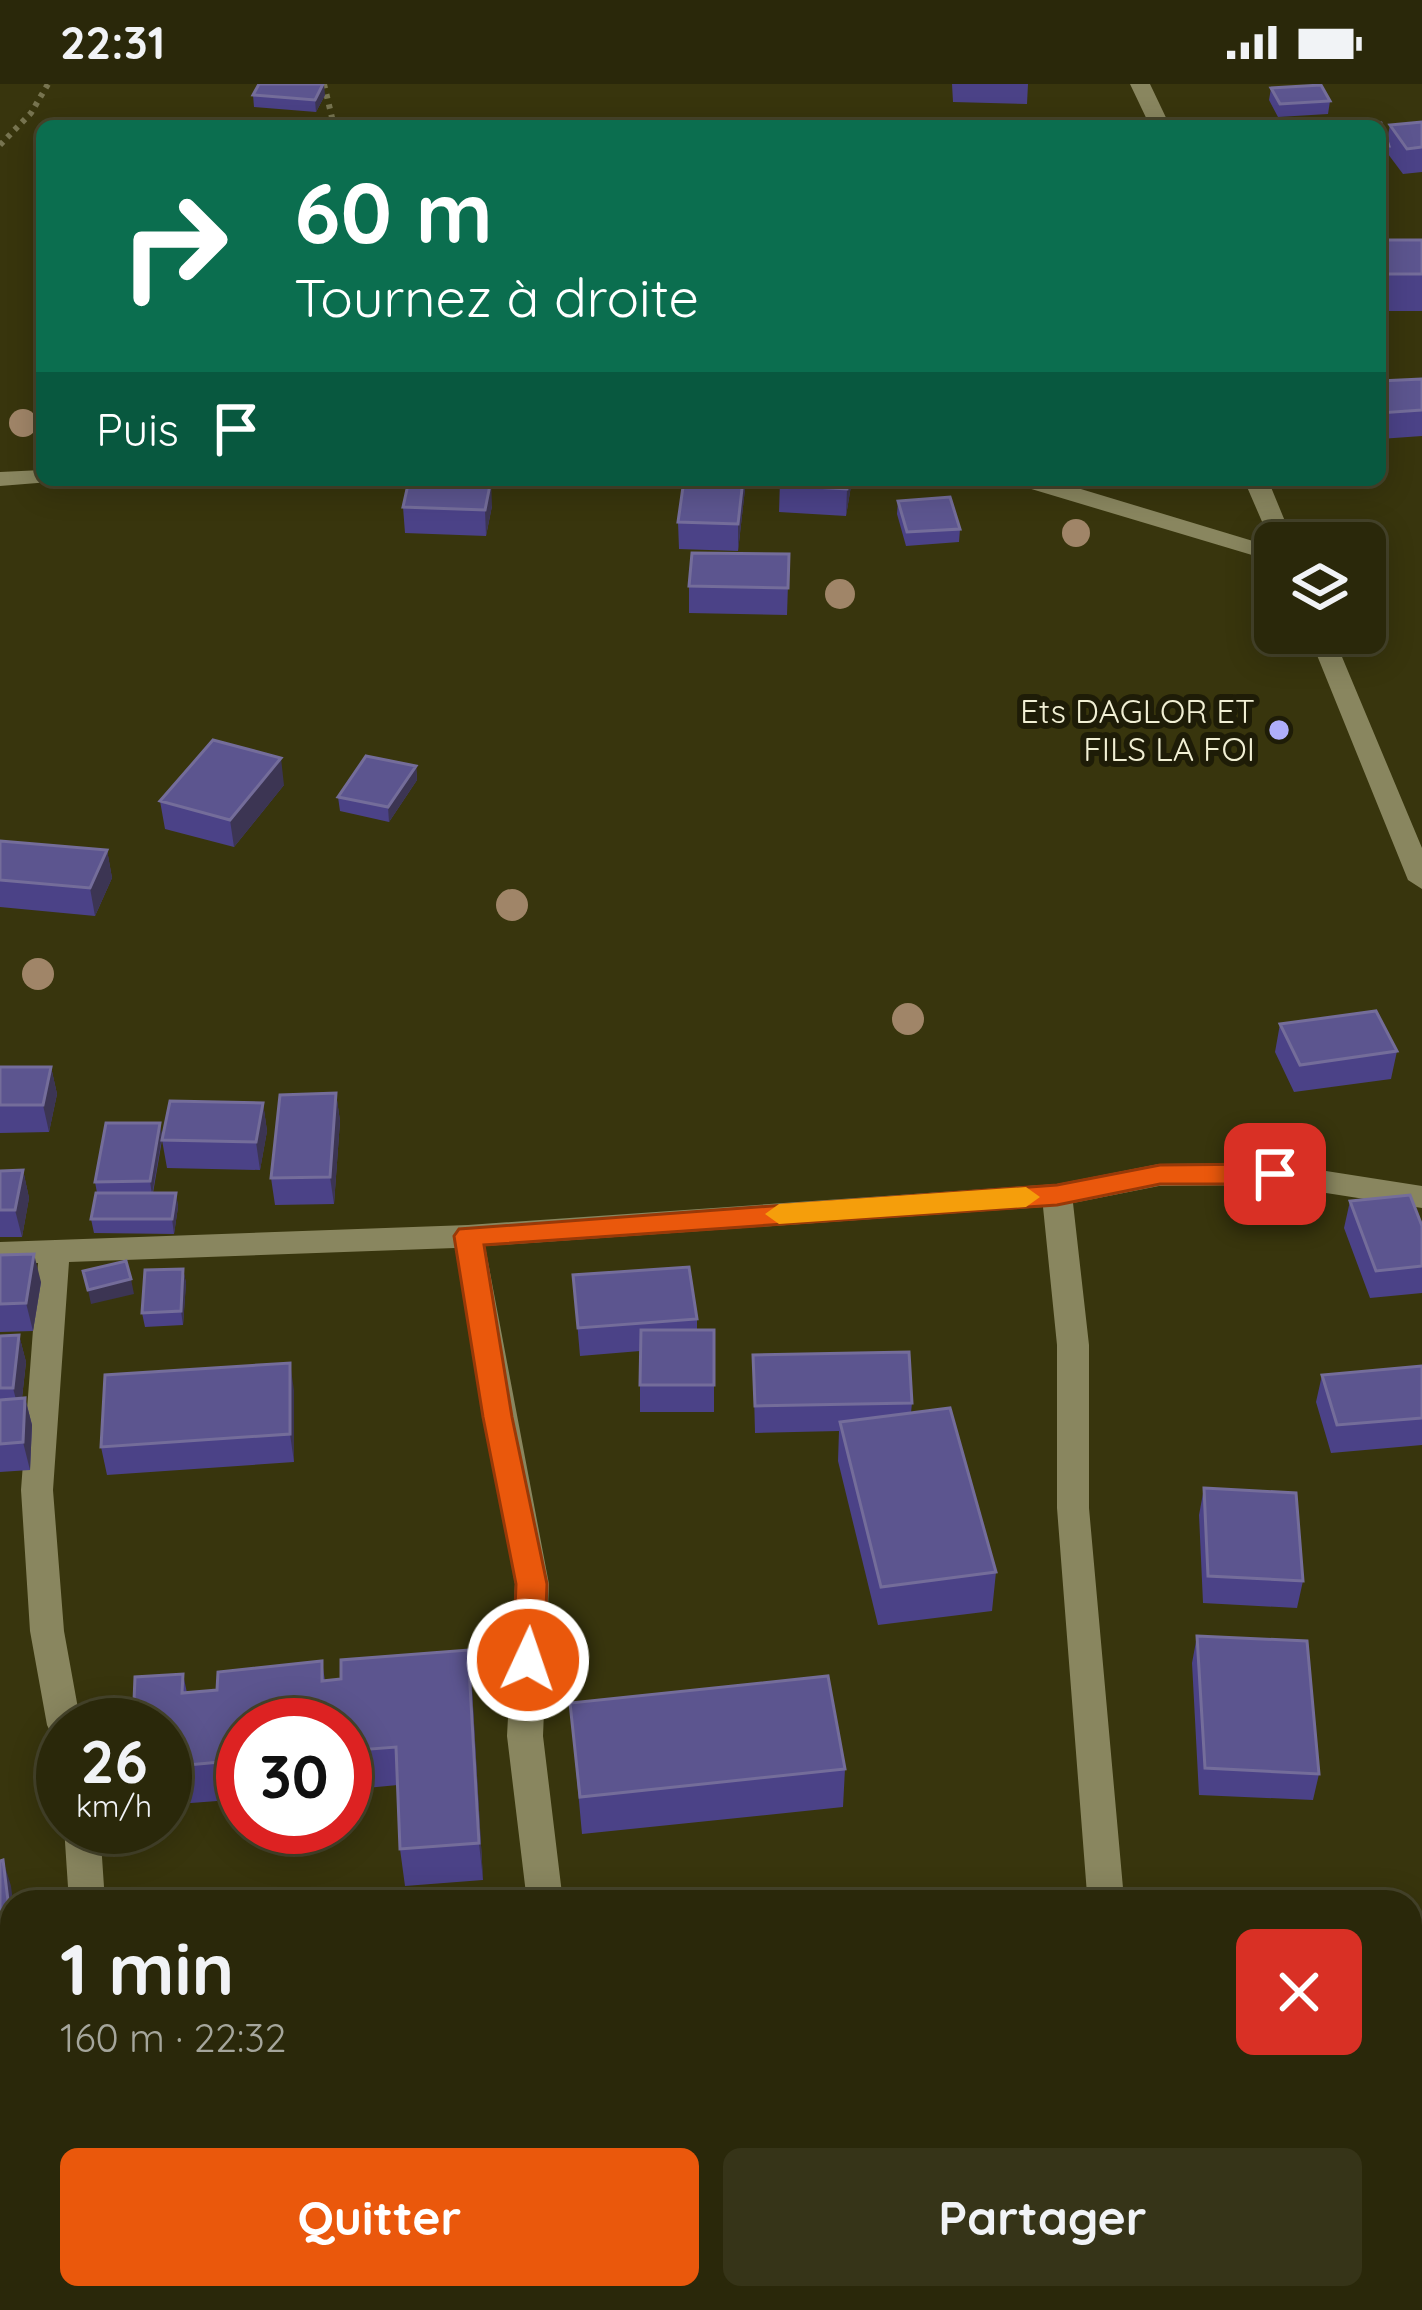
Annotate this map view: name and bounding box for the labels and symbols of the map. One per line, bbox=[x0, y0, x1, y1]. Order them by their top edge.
place label: Ets DAGLOR ET FILS LA FOI bbox=[1020, 690, 1255, 769]
marker: Ets DAGLOR ET FILS LA FOI bbox=[1266, 717, 1292, 743]
pin bbox=[1224, 1123, 1326, 1225]
position arrow bbox=[465, 1597, 591, 1723]
speed limit sign: 30 bbox=[216, 1698, 372, 1854]

